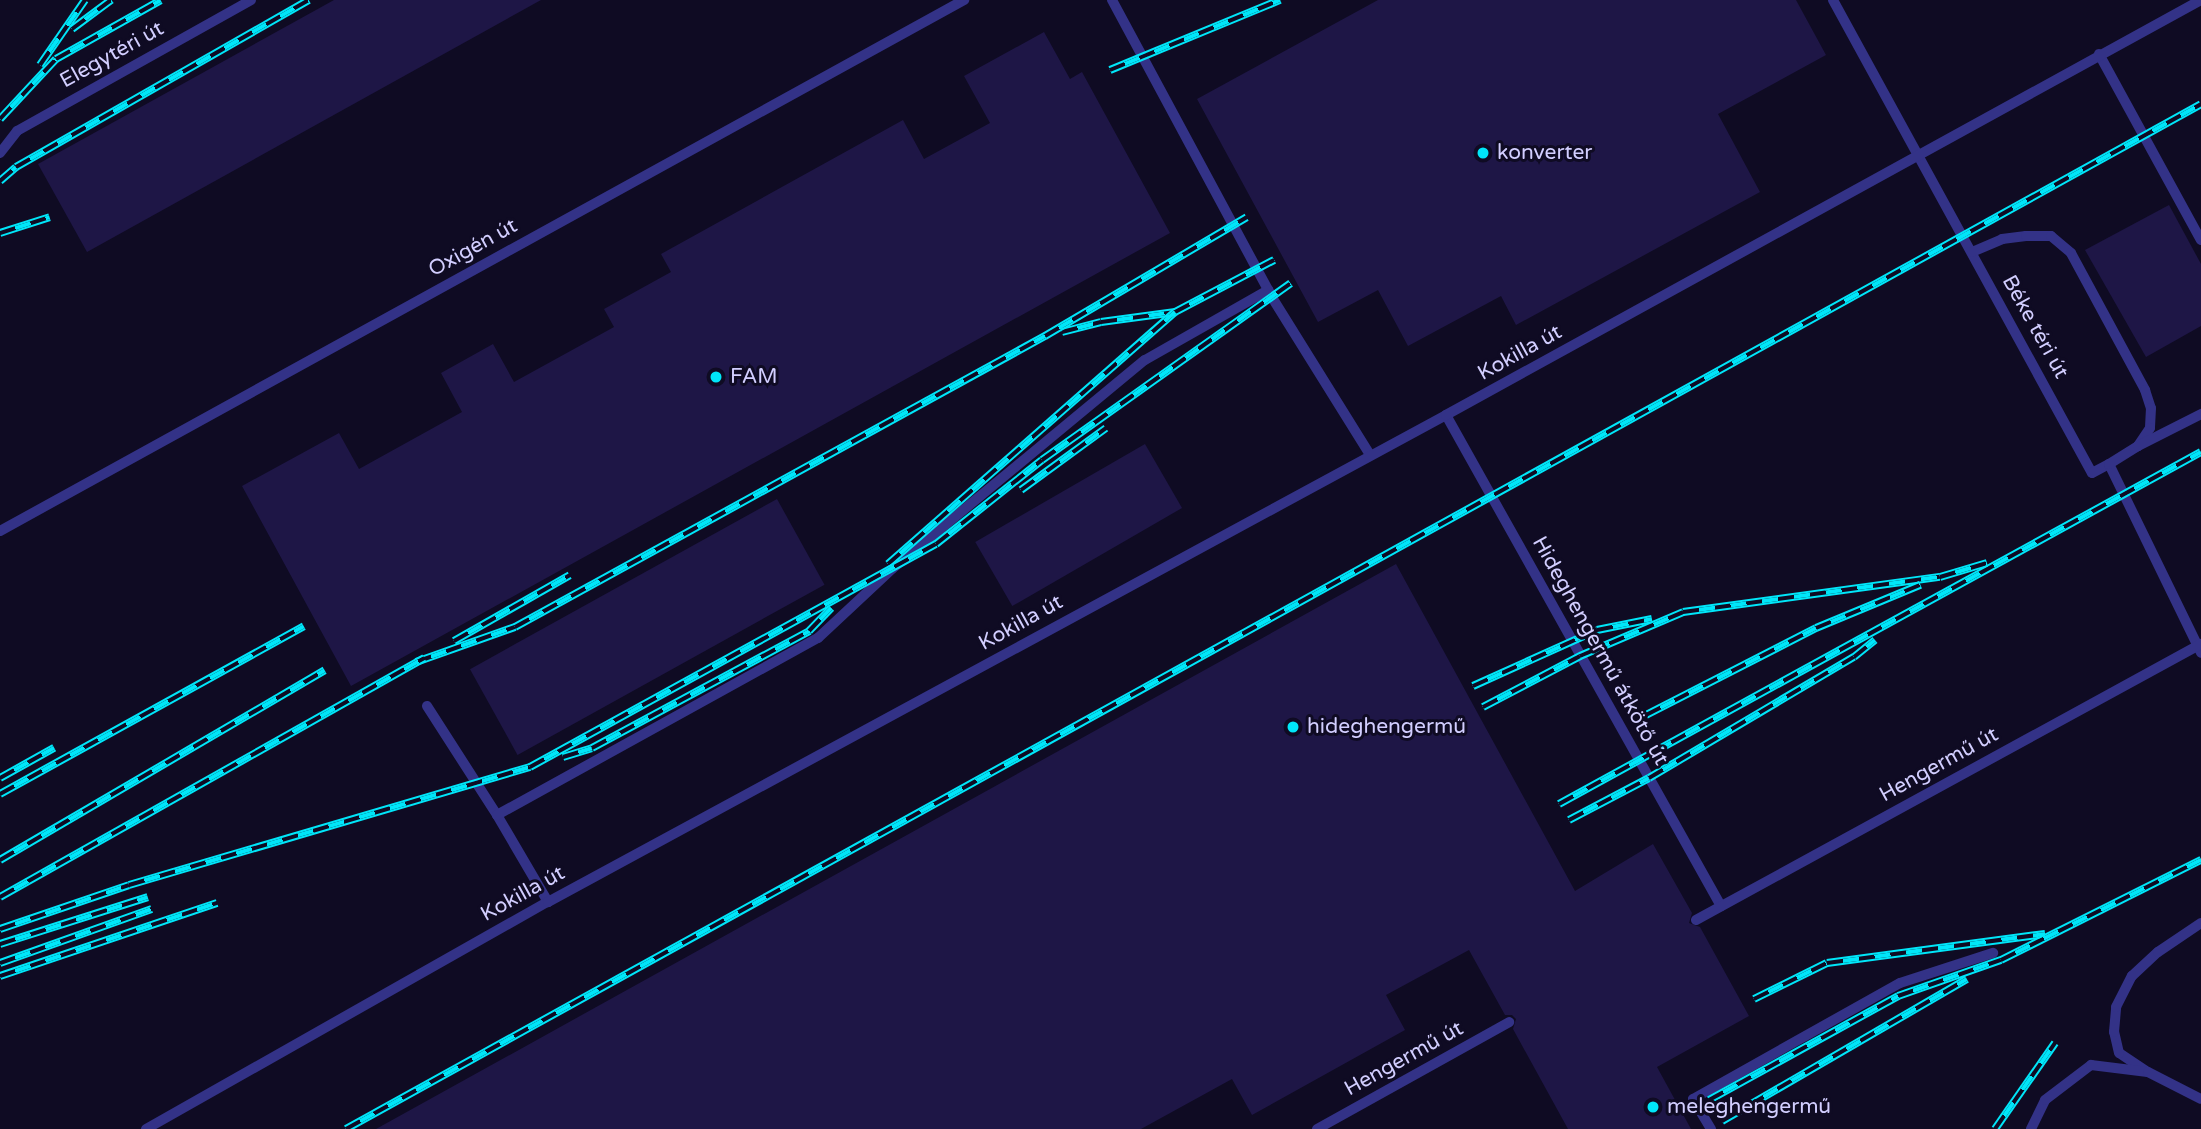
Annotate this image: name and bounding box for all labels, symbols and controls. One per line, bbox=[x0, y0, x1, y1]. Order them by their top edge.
street label: Elegytéri út bbox=[56, 16, 168, 94]
place label: konverter bbox=[1497, 140, 1592, 166]
marker: konverter bbox=[1475, 145, 1491, 161]
street label: Oxigén út bbox=[424, 213, 522, 283]
street label: Béke téri út bbox=[1996, 271, 2074, 383]
street label: Kokilla út bbox=[1474, 320, 1566, 386]
place label: FAM bbox=[730, 364, 778, 390]
marker: FAM bbox=[708, 369, 724, 385]
street label: Hideghengermű átkötő út bbox=[1526, 532, 1674, 770]
street label: Kokilla út bbox=[975, 590, 1067, 656]
place label: hideghengermű bbox=[1307, 714, 1466, 740]
marker: hideghengermű bbox=[1285, 719, 1301, 735]
street label: Hengermű út bbox=[1875, 722, 2003, 808]
street label: Kokilla út bbox=[477, 861, 569, 927]
street label: Hengermű út bbox=[1340, 1016, 1468, 1102]
place label: meleghengermű bbox=[1667, 1094, 1831, 1120]
marker: meleghengermű bbox=[1645, 1099, 1661, 1115]

